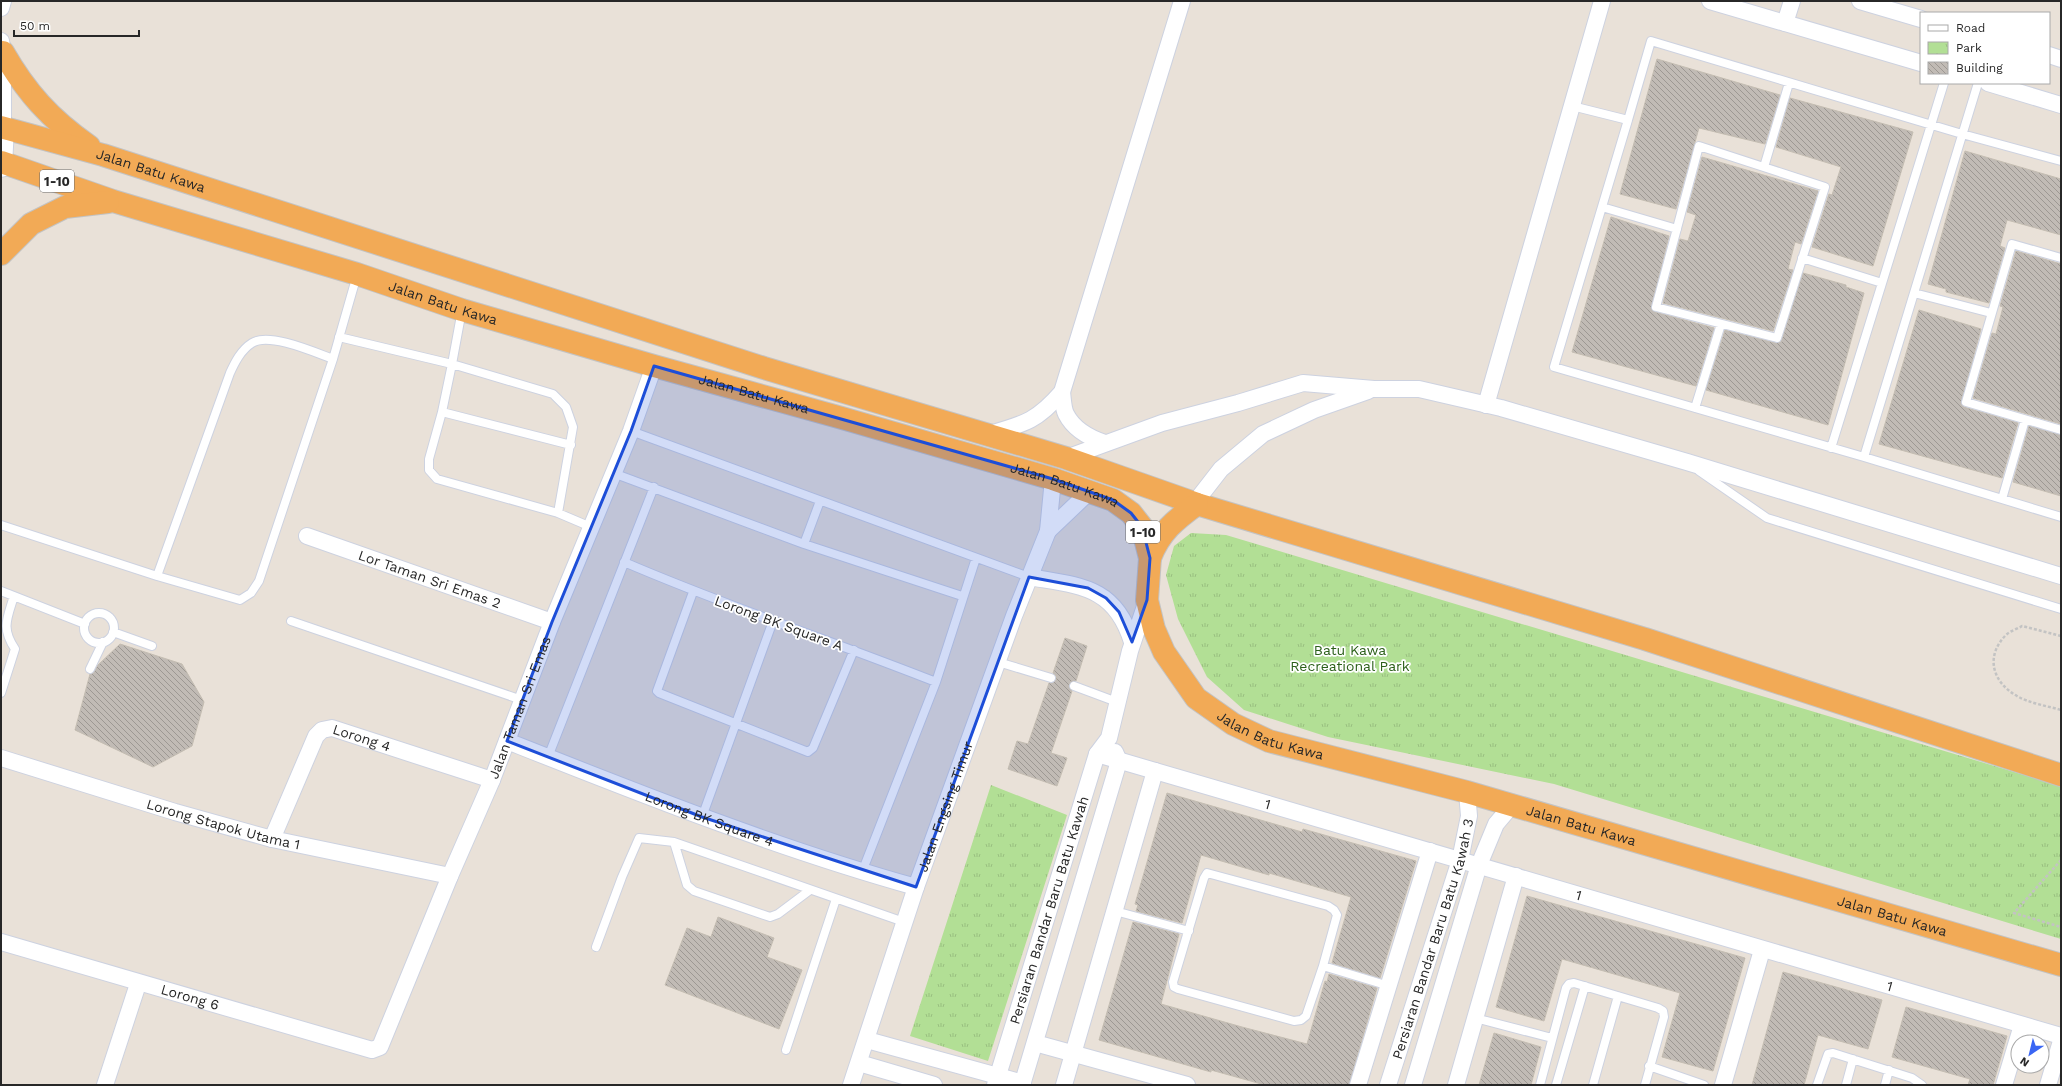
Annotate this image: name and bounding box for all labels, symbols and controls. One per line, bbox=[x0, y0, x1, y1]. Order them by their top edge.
scale bar bbox=[14, 12, 139, 38]
legend bbox=[1920, 12, 2050, 84]
text: 50 m bbox=[20, 19, 50, 33]
text: Road bbox=[1956, 21, 1985, 35]
text: Park bbox=[1956, 41, 1982, 55]
text: Building bbox=[1956, 61, 2003, 75]
street label: Jalan Batu Kawa bbox=[94, 146, 207, 195]
road number: 1-10 bbox=[40, 170, 74, 192]
street label: Jalan Batu Kawa bbox=[386, 277, 499, 328]
street label: Jalan Batu Kawa bbox=[697, 371, 811, 417]
street label: Jalan Batu Kawa bbox=[1009, 459, 1123, 510]
road number: 1-10 bbox=[1126, 521, 1160, 543]
street label: Lor Taman Sri Emas 2 bbox=[356, 547, 503, 611]
street label: Lorong BK Square A bbox=[713, 592, 845, 654]
street label: Jalan Taman Sri Emas bbox=[485, 634, 554, 781]
park label: Batu Kawa Recreational Park bbox=[1290, 642, 1410, 674]
street label: Jalan Batu Kawa bbox=[1214, 707, 1325, 763]
street label: Lorong 4 bbox=[331, 721, 393, 755]
street label: Jalan Engsing Timur bbox=[914, 739, 976, 874]
street label: Lorong BK Square 4 bbox=[643, 788, 776, 850]
street label: Persiaran Bandar Baru Batu Kawah bbox=[1006, 794, 1092, 1026]
street label: Lorong Stapok Utama 1 bbox=[145, 796, 301, 853]
street label: 1 bbox=[1263, 796, 1273, 812]
street label: Jalan Batu Kawa bbox=[1524, 802, 1638, 849]
street label: Persiaran Bandar Baru Batu Kawah 3 bbox=[1389, 817, 1476, 1061]
street label: 1 bbox=[1574, 886, 1584, 903]
street label: Jalan Batu Kawa bbox=[1835, 892, 1949, 939]
street label: 1 bbox=[1885, 977, 1895, 994]
street label: Lorong 6 bbox=[159, 981, 221, 1013]
north arrow bbox=[2010, 1034, 2050, 1074]
text: N bbox=[2017, 1054, 2032, 1069]

